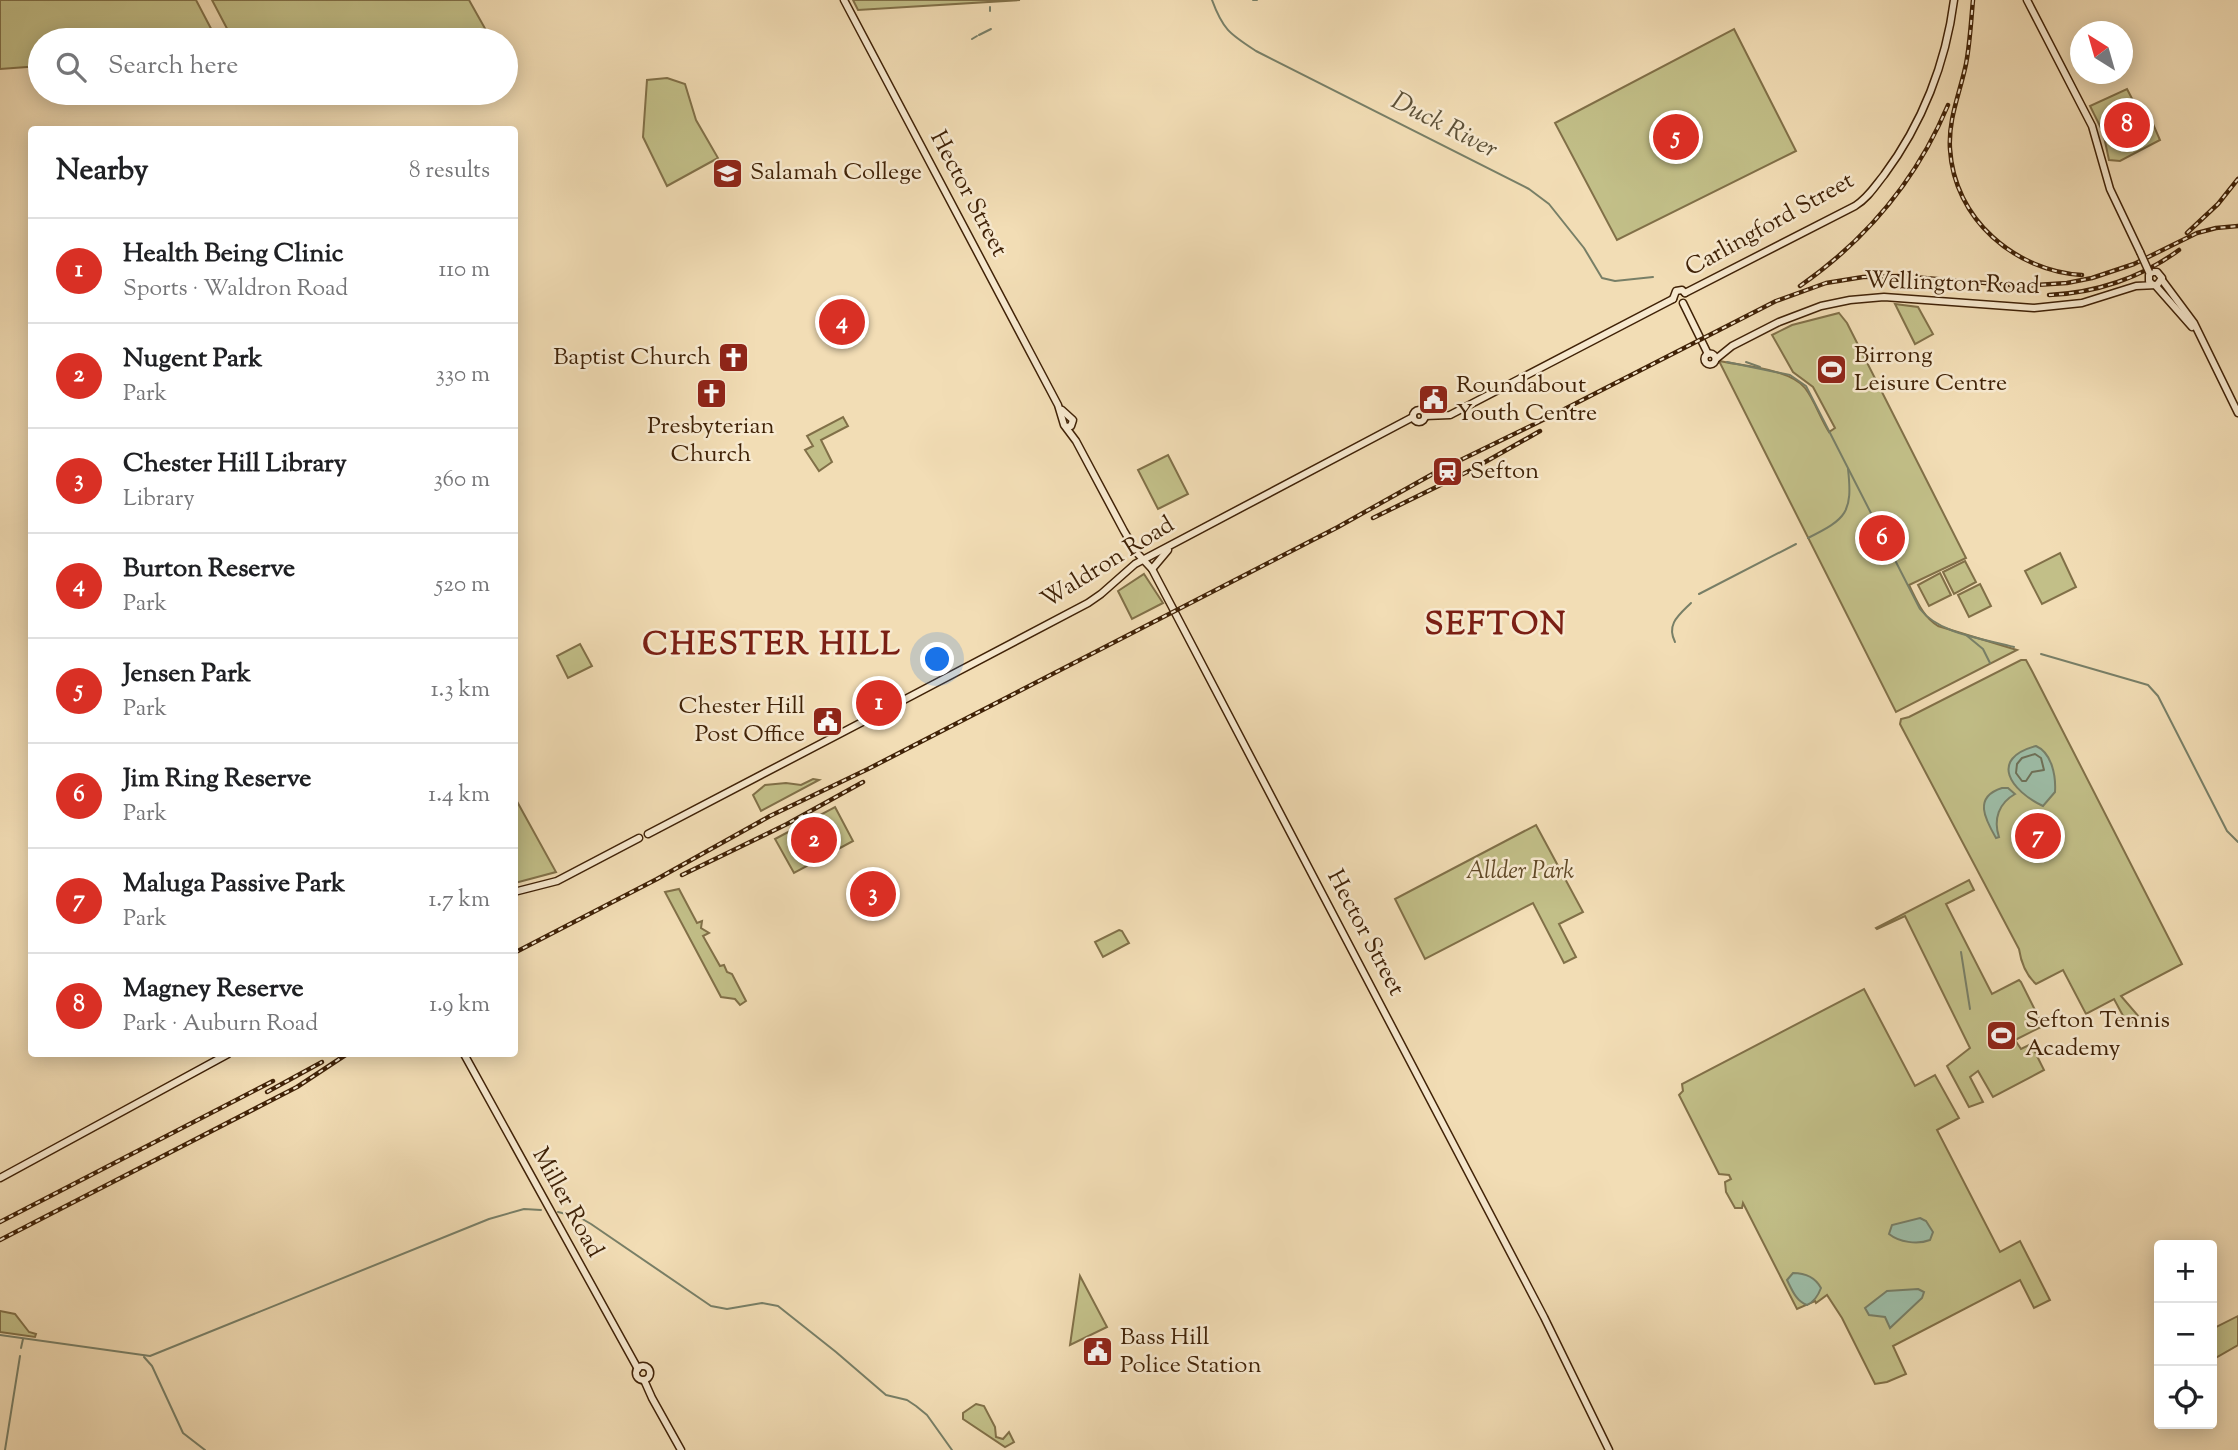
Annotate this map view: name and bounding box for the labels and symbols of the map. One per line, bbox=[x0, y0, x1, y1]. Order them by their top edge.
north arrow bbox=[2070, 21, 2133, 84]
water label: Duck River bbox=[1384, 83, 1504, 169]
pin: 8 bbox=[2104, 99, 2150, 151]
pin: 5 bbox=[1653, 111, 1699, 163]
street label: Hector Street bbox=[921, 125, 1015, 263]
school or university icon: Salamah College bbox=[710, 156, 744, 190]
place label: Salamah College bbox=[750, 156, 922, 190]
street label: Carlingford Street bbox=[1679, 164, 1861, 286]
street label: Wellington Road bbox=[1864, 264, 2041, 304]
pin: 4 bbox=[819, 296, 865, 348]
place label: Birrong Leisure Centre bbox=[1854, 339, 2007, 401]
place label: Baptist Church bbox=[553, 341, 711, 375]
church icon: Baptist Church bbox=[717, 341, 751, 375]
sports icon: Birrong Leisure Centre bbox=[1814, 353, 1848, 387]
place label: Roundabout Youth Centre bbox=[1456, 369, 1597, 431]
church icon: Presbyterian Church bbox=[694, 376, 728, 410]
public building icon: Roundabout Youth Centre bbox=[1416, 383, 1450, 417]
place label: Presbyterian Church bbox=[647, 410, 775, 472]
station icon: Sefton bbox=[1430, 455, 1464, 489]
place label: Sefton bbox=[1470, 455, 1539, 489]
street label: Waldron Road bbox=[1035, 508, 1182, 618]
pin: 6 bbox=[1859, 512, 1905, 564]
district label: SEFTON bbox=[1425, 603, 1567, 649]
district label: CHESTER HILL bbox=[642, 623, 902, 669]
your location bbox=[920, 642, 954, 676]
pin: 1 bbox=[856, 677, 902, 729]
place label: Chester Hill Post Office bbox=[678, 690, 805, 752]
public building icon: Chester Hill Post Office bbox=[811, 704, 845, 738]
pin: 7 bbox=[2015, 810, 2061, 862]
pin: 2 bbox=[791, 814, 837, 866]
park label: Allder Park bbox=[1466, 855, 1574, 889]
street label: Hector Street bbox=[1318, 864, 1412, 1002]
pin: 3 bbox=[850, 868, 896, 920]
place label: Sefton Tennis Academy bbox=[2025, 1004, 2170, 1066]
sports icon: Sefton Tennis Academy bbox=[1985, 1018, 2019, 1052]
street label: Miller Road bbox=[523, 1142, 611, 1265]
place label: Bass Hill Police Station bbox=[1120, 1321, 1262, 1383]
public building icon: Bass Hill Police Station bbox=[1080, 1335, 1114, 1369]

